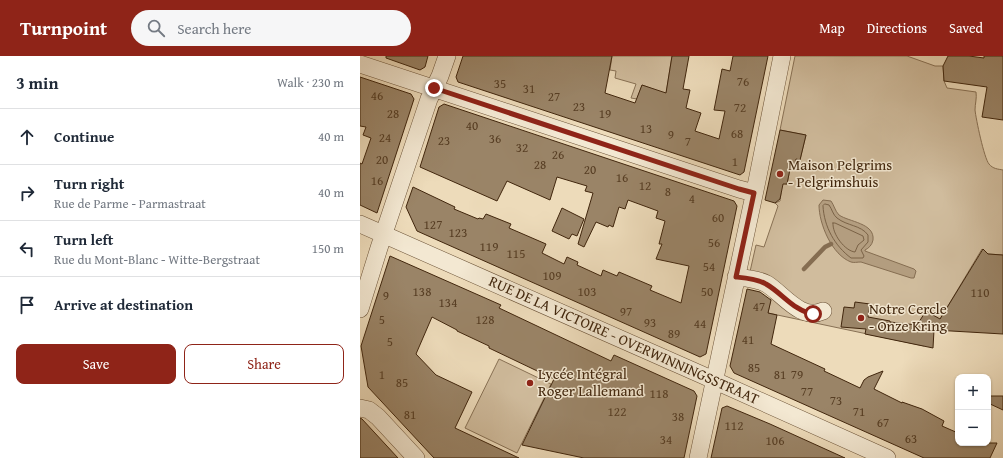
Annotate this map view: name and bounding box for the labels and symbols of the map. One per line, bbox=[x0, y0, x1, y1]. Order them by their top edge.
house number: 76 bbox=[737, 72, 749, 91]
house number: 35 bbox=[494, 74, 506, 93]
route end bbox=[425, 79, 443, 97]
house number: 31 bbox=[523, 79, 535, 98]
house number: 46 bbox=[371, 86, 383, 105]
house number: 27 bbox=[548, 87, 560, 106]
house number: 23 bbox=[573, 97, 585, 116]
house number: 72 bbox=[734, 98, 746, 117]
house number: 28 bbox=[387, 104, 399, 123]
house number: 19 bbox=[599, 104, 611, 123]
house number: 40 bbox=[466, 116, 478, 135]
house number: 13 bbox=[640, 119, 652, 138]
house number: 68 bbox=[731, 124, 743, 143]
house number: 9 bbox=[668, 125, 674, 144]
house number: 24 bbox=[379, 128, 391, 147]
house number: 36 bbox=[489, 129, 501, 148]
house number: 23 bbox=[438, 131, 450, 150]
house number: 7 bbox=[685, 132, 691, 151]
house number: 32 bbox=[516, 138, 528, 157]
house number: 26 bbox=[552, 145, 564, 164]
house number: 20 bbox=[376, 150, 388, 169]
house number: 1 bbox=[732, 152, 738, 171]
place label: Maison Pelgrims - Pelgrimshuis bbox=[788, 154, 892, 192]
house number: 28 bbox=[534, 155, 546, 174]
house number: 20 bbox=[584, 160, 596, 179]
house number: 16 bbox=[616, 168, 628, 187]
marker: Maison Pelgrims - Pelgrimshuis bbox=[775, 169, 785, 179]
house number: 16 bbox=[371, 171, 383, 190]
house number: 12 bbox=[639, 176, 651, 195]
house number: 8 bbox=[665, 182, 671, 201]
house number: 4 bbox=[689, 189, 695, 208]
house number: 60 bbox=[712, 208, 724, 227]
house number: 127 bbox=[424, 215, 442, 234]
house number: 123 bbox=[449, 223, 467, 242]
house number: 56 bbox=[708, 233, 720, 252]
house number: 119 bbox=[480, 237, 498, 256]
house number: 115 bbox=[507, 244, 525, 263]
house number: 54 bbox=[703, 257, 715, 276]
house number: 109 bbox=[543, 266, 561, 285]
street label: RUE DE LA VICTOIRE - OVERWINNINGSSTRAAT bbox=[486, 270, 763, 409]
house number: 138 bbox=[413, 282, 431, 301]
house number: 103 bbox=[578, 282, 596, 301]
house number: 50 bbox=[701, 282, 713, 301]
house number: 110 bbox=[971, 283, 989, 302]
house number: 9 bbox=[383, 286, 389, 305]
house number: 134 bbox=[439, 293, 457, 312]
house number: 47 bbox=[753, 297, 765, 316]
place label: Notre Cercle - Onze Kring bbox=[869, 298, 948, 336]
house number: 97 bbox=[620, 302, 632, 321]
route start bbox=[804, 305, 822, 323]
house number: 5 bbox=[379, 310, 385, 329]
house number: 128 bbox=[476, 310, 494, 329]
house number: 93 bbox=[644, 313, 656, 332]
marker: Notre Cercle - Onze Kring bbox=[856, 313, 866, 323]
house number: 44 bbox=[694, 314, 706, 333]
house number: 89 bbox=[668, 324, 680, 343]
house number: 41 bbox=[742, 330, 754, 349]
house number: 5 bbox=[387, 332, 393, 351]
house number: 85 bbox=[748, 358, 760, 377]
place label: Lycée Intégral Roger Lallemand bbox=[538, 363, 644, 401]
house number: 1 bbox=[379, 365, 385, 384]
house number: 81 bbox=[774, 365, 786, 384]
house number: 79 bbox=[791, 365, 803, 384]
house number: 85 bbox=[396, 373, 408, 392]
marker: Lycée Intégral Roger Lallemand bbox=[525, 378, 535, 388]
house number: 77 bbox=[801, 382, 813, 401]
house number: 118 bbox=[650, 384, 668, 403]
house number: 73 bbox=[830, 391, 842, 410]
house number: 122 bbox=[608, 402, 626, 421]
house number: 71 bbox=[853, 402, 865, 421]
house number: 81 bbox=[404, 405, 416, 424]
house number: 38 bbox=[672, 407, 684, 426]
house number: 67 bbox=[877, 413, 889, 432]
house number: 112 bbox=[725, 416, 743, 435]
house number: 63 bbox=[905, 429, 917, 448]
house number: 34 bbox=[660, 430, 672, 449]
house number: 106 bbox=[766, 431, 784, 450]

